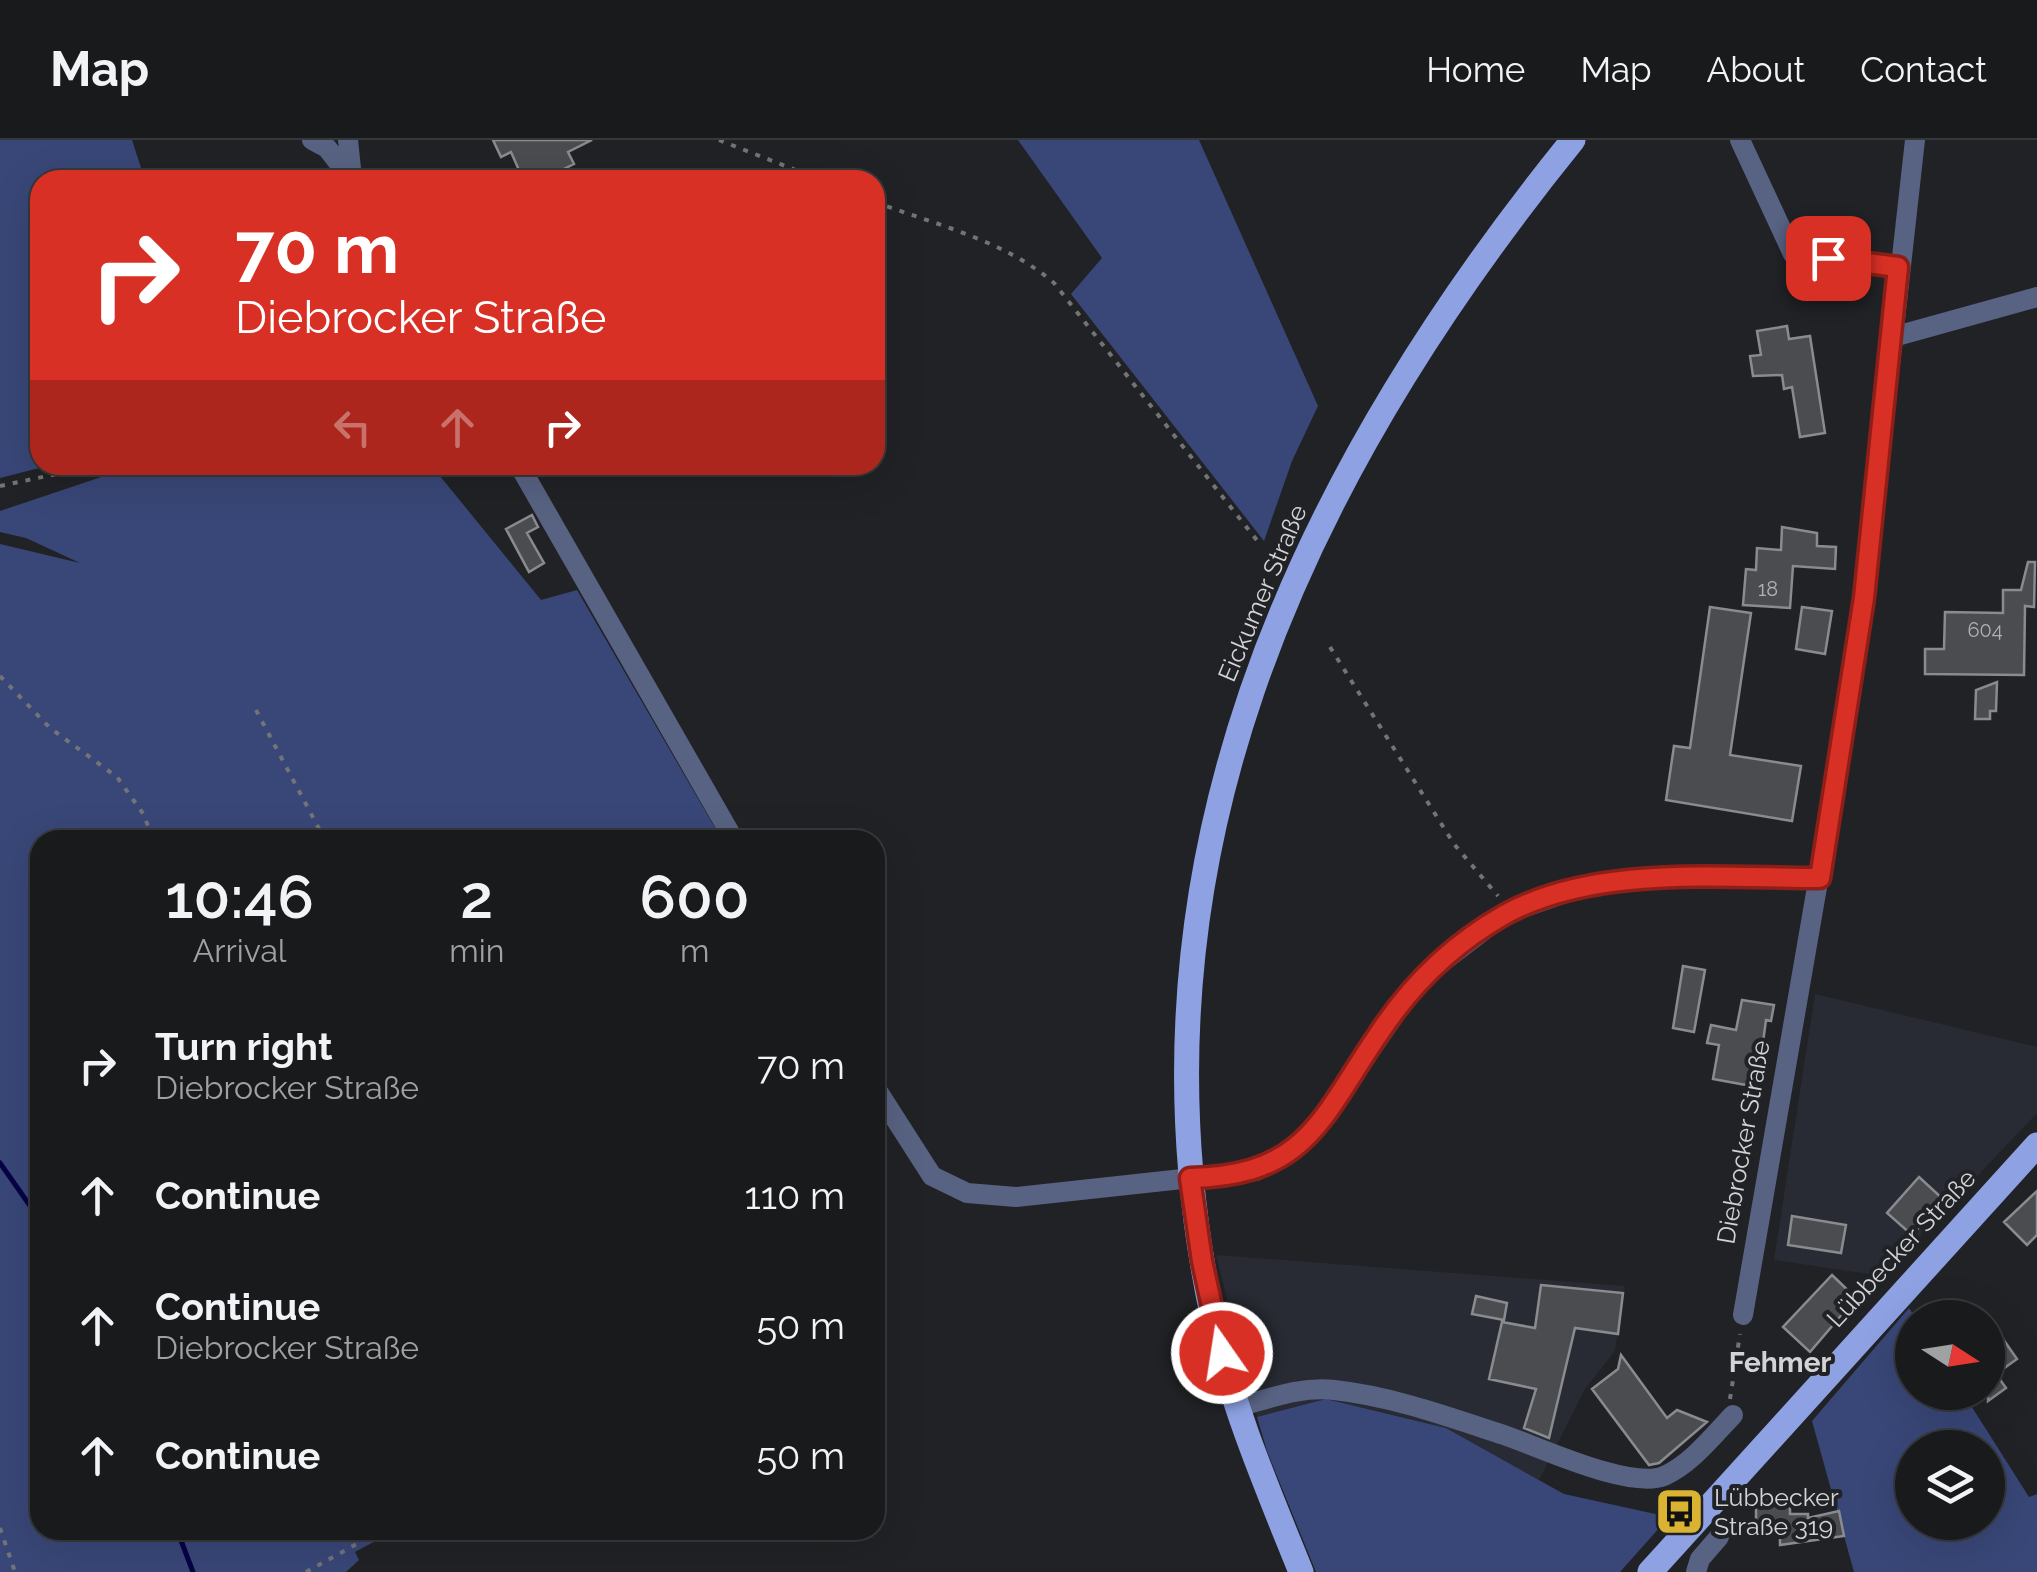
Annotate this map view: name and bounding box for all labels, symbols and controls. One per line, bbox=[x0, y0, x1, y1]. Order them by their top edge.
text: Map bbox=[50, 41, 149, 97]
text: Home bbox=[1426, 49, 1525, 90]
text: Map bbox=[1580, 49, 1652, 90]
text: About bbox=[1707, 49, 1805, 90]
text: Contact bbox=[1860, 49, 1987, 90]
text: 70 m bbox=[235, 207, 399, 289]
icon: right bbox=[70, 210, 200, 340]
pin bbox=[1786, 216, 1871, 301]
icon: arrive bbox=[1801, 231, 1856, 286]
text: Diebrocker Straße bbox=[235, 291, 606, 344]
icon: left bbox=[325, 400, 380, 455]
icon: ahead bbox=[430, 400, 485, 455]
icon: right bbox=[535, 400, 590, 455]
street label: Eickumer Straße bbox=[1211, 500, 1313, 686]
house number: 18 bbox=[1758, 577, 1778, 601]
house number: 604 bbox=[1967, 618, 2003, 642]
text: 10:46 bbox=[165, 862, 314, 932]
text: 2 bbox=[460, 862, 493, 932]
text: 600 bbox=[640, 862, 750, 932]
text: Arrival bbox=[193, 932, 287, 969]
text: min bbox=[449, 932, 504, 969]
text: m bbox=[680, 932, 709, 969]
text: Turn right bbox=[155, 1024, 332, 1069]
icon: right bbox=[70, 1038, 125, 1093]
street label: Diebrocker Straße bbox=[1710, 1038, 1776, 1246]
text: 70 m bbox=[757, 1043, 845, 1088]
text: Diebrocker Straße bbox=[155, 1069, 419, 1106]
street label: Lübbecker Straße bbox=[1820, 1163, 1982, 1333]
icon: ahead bbox=[70, 1168, 125, 1223]
text: Continue bbox=[155, 1173, 320, 1218]
text: 110 m bbox=[745, 1173, 845, 1218]
text: Continue bbox=[155, 1284, 320, 1329]
icon: ahead bbox=[70, 1298, 125, 1353]
north arrow bbox=[1895, 1300, 2005, 1410]
map controls bbox=[1895, 1300, 2005, 1540]
position arrow bbox=[1170, 1301, 1274, 1405]
text: 50 m bbox=[756, 1303, 845, 1348]
text: Diebrocker Straße bbox=[155, 1329, 419, 1366]
district label: Fehmer bbox=[1729, 1346, 1831, 1379]
icon: ahead bbox=[70, 1428, 125, 1483]
button: layers bbox=[1895, 1430, 2005, 1540]
text: Continue bbox=[155, 1433, 320, 1478]
text: 50 m bbox=[756, 1433, 845, 1478]
place label: Lübbecker Straße 319 bbox=[1714, 1482, 1839, 1541]
bus stop icon: Lübbecker Straße 319 bbox=[1653, 1485, 1705, 1537]

